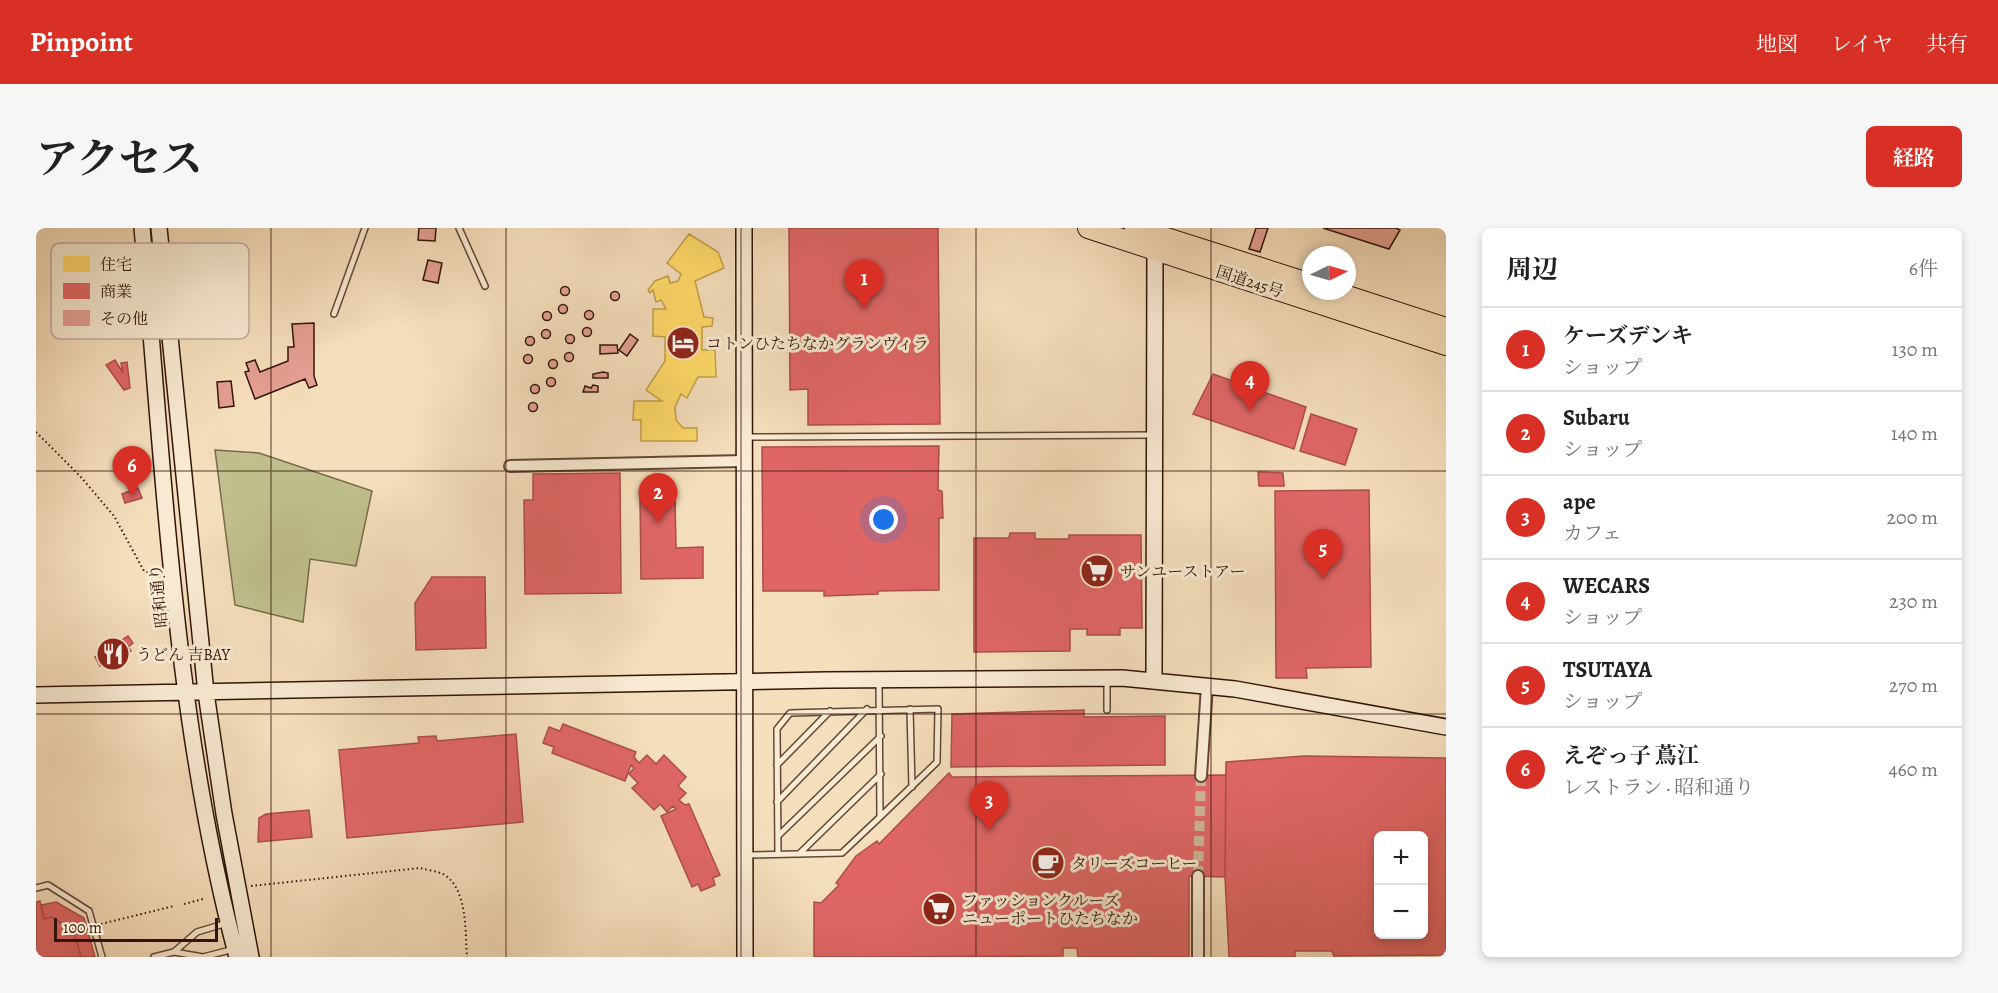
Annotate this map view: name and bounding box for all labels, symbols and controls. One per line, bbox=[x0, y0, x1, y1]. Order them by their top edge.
text: Pinpoint bbox=[30, 23, 133, 61]
text: 地図 bbox=[1756, 30, 1798, 58]
text: レイヤ bbox=[1831, 30, 1893, 58]
text: 共有 bbox=[1926, 30, 1968, 58]
button: 経路 bbox=[1866, 126, 1962, 187]
text: アクセス bbox=[36, 130, 203, 187]
legend bbox=[51, 243, 249, 339]
north arrow bbox=[1302, 246, 1356, 300]
text: 周辺 bbox=[1506, 252, 1558, 287]
text: 住宅 bbox=[100, 254, 132, 276]
text: 6件 bbox=[1909, 255, 1938, 282]
pin: 1 bbox=[844, 260, 884, 309]
street label: 国道245号 bbox=[1213, 261, 1286, 303]
text: 商業 bbox=[100, 281, 132, 303]
text: その他 bbox=[100, 308, 148, 330]
text: ケーズデンキ bbox=[1563, 321, 1693, 351]
hotel icon: コトンひたちなかグランヴィラ bbox=[665, 325, 701, 361]
place label: コトンひたちなかグランヴィラ bbox=[706, 333, 929, 355]
text: 1 bbox=[1522, 336, 1529, 363]
text: 130 m bbox=[1892, 336, 1938, 363]
text: ショップ bbox=[1563, 354, 1643, 381]
pin: 4 bbox=[1230, 362, 1270, 411]
text: Subaru bbox=[1563, 403, 1630, 433]
text: 2 bbox=[1521, 420, 1530, 447]
text: 140 m bbox=[1891, 420, 1938, 447]
text: ショップ bbox=[1563, 436, 1643, 463]
pin: 6 bbox=[112, 446, 152, 496]
pin: 2 bbox=[638, 474, 678, 523]
text: ape bbox=[1563, 487, 1596, 517]
text: 3 bbox=[1521, 504, 1530, 531]
text: 200 m bbox=[1887, 504, 1938, 531]
your location bbox=[869, 505, 898, 534]
text: カフェ bbox=[1563, 520, 1622, 547]
pin: 5 bbox=[1304, 530, 1342, 579]
supermarket icon: サンユーストアー bbox=[1079, 553, 1115, 589]
place label: サンユーストアー bbox=[1120, 561, 1245, 583]
street label: 昭和通り bbox=[145, 563, 173, 629]
text: WECARS bbox=[1563, 571, 1650, 601]
text: 4 bbox=[1521, 588, 1530, 615]
text: 230 m bbox=[1889, 588, 1938, 615]
text: ショップ bbox=[1563, 604, 1643, 631]
restaurant icon: うどん 吉BAY bbox=[95, 636, 131, 672]
place label: うどん 吉BAY bbox=[136, 644, 230, 666]
text: TSUTAYA bbox=[1563, 655, 1652, 685]
text: 5 bbox=[1521, 672, 1530, 699]
text: 270 m bbox=[1889, 672, 1938, 699]
text: ショップ bbox=[1563, 688, 1643, 715]
text: えぞっ子 蔦江 bbox=[1563, 741, 1699, 771]
text: 6 bbox=[1521, 756, 1530, 783]
text: 460 m bbox=[1888, 756, 1938, 783]
text: レストラン · 昭和通り bbox=[1563, 774, 1754, 801]
pin: 3 bbox=[970, 782, 1008, 831]
map controls bbox=[1374, 831, 1428, 939]
button: + bbox=[1374, 831, 1428, 885]
cafe icon: タリーズコーヒー bbox=[1030, 845, 1066, 881]
place label: タリーズコーヒー bbox=[1071, 853, 1198, 875]
button: − bbox=[1374, 885, 1428, 939]
place label: ファッションクルーズ ニューポートひたちなか bbox=[962, 890, 1138, 930]
supermarket icon: ファッションクルーズ ニューポートひたちなか bbox=[921, 891, 957, 927]
scale bar bbox=[54, 915, 218, 942]
text: 100 m bbox=[63, 917, 102, 939]

